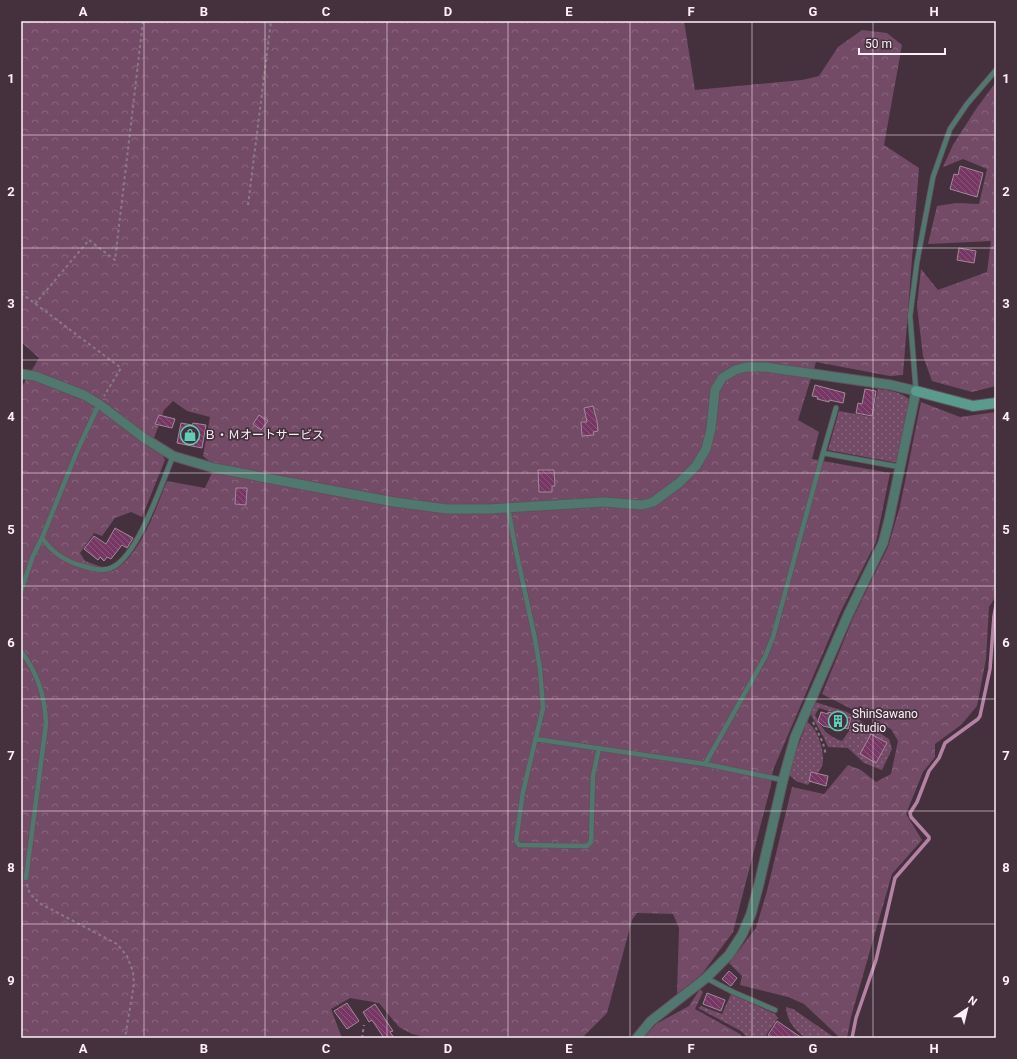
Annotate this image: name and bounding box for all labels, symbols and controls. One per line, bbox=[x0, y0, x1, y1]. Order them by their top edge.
text: A bbox=[79, 4, 88, 19]
text: B bbox=[200, 4, 208, 19]
text: C bbox=[322, 4, 331, 19]
text: D bbox=[444, 4, 452, 19]
text: E bbox=[565, 4, 573, 19]
text: F bbox=[687, 4, 695, 19]
text: G bbox=[809, 4, 818, 19]
text: H bbox=[929, 4, 939, 19]
scale bar bbox=[859, 30, 945, 56]
text: 50 m bbox=[865, 37, 892, 51]
text: 1 bbox=[7, 71, 15, 86]
text: 1 bbox=[1002, 71, 1010, 86]
text: 2 bbox=[7, 184, 15, 199]
text: 2 bbox=[1002, 184, 1010, 199]
text: 3 bbox=[7, 296, 15, 311]
text: 3 bbox=[1002, 296, 1010, 311]
text: 4 bbox=[7, 409, 15, 424]
text: 4 bbox=[1002, 409, 1010, 424]
shop icon: Ｂ・Ｍオートサービス bbox=[179, 424, 201, 446]
place label: Ｂ・Ｍオートサービス bbox=[204, 428, 324, 442]
text: 5 bbox=[7, 522, 15, 537]
text: 5 bbox=[1002, 522, 1010, 537]
text: 6 bbox=[7, 635, 15, 650]
text: 6 bbox=[1002, 635, 1010, 650]
place label: ShinSawano Studio bbox=[852, 707, 918, 735]
building icon: ShinSawano Studio bbox=[827, 710, 849, 732]
text: 7 bbox=[7, 748, 15, 763]
text: 7 bbox=[1002, 748, 1010, 763]
text: 8 bbox=[7, 860, 15, 875]
text: 8 bbox=[1002, 860, 1010, 875]
text: 9 bbox=[7, 973, 15, 988]
text: 9 bbox=[1002, 973, 1010, 988]
north arrow bbox=[947, 989, 987, 1029]
text: N bbox=[966, 994, 980, 1009]
text: A bbox=[79, 1041, 88, 1056]
text: B bbox=[200, 1041, 208, 1056]
text: C bbox=[322, 1041, 331, 1056]
text: D bbox=[444, 1041, 452, 1056]
text: E bbox=[565, 1041, 573, 1056]
text: F bbox=[687, 1041, 695, 1056]
text: G bbox=[809, 1041, 818, 1056]
text: H bbox=[929, 1041, 939, 1056]

